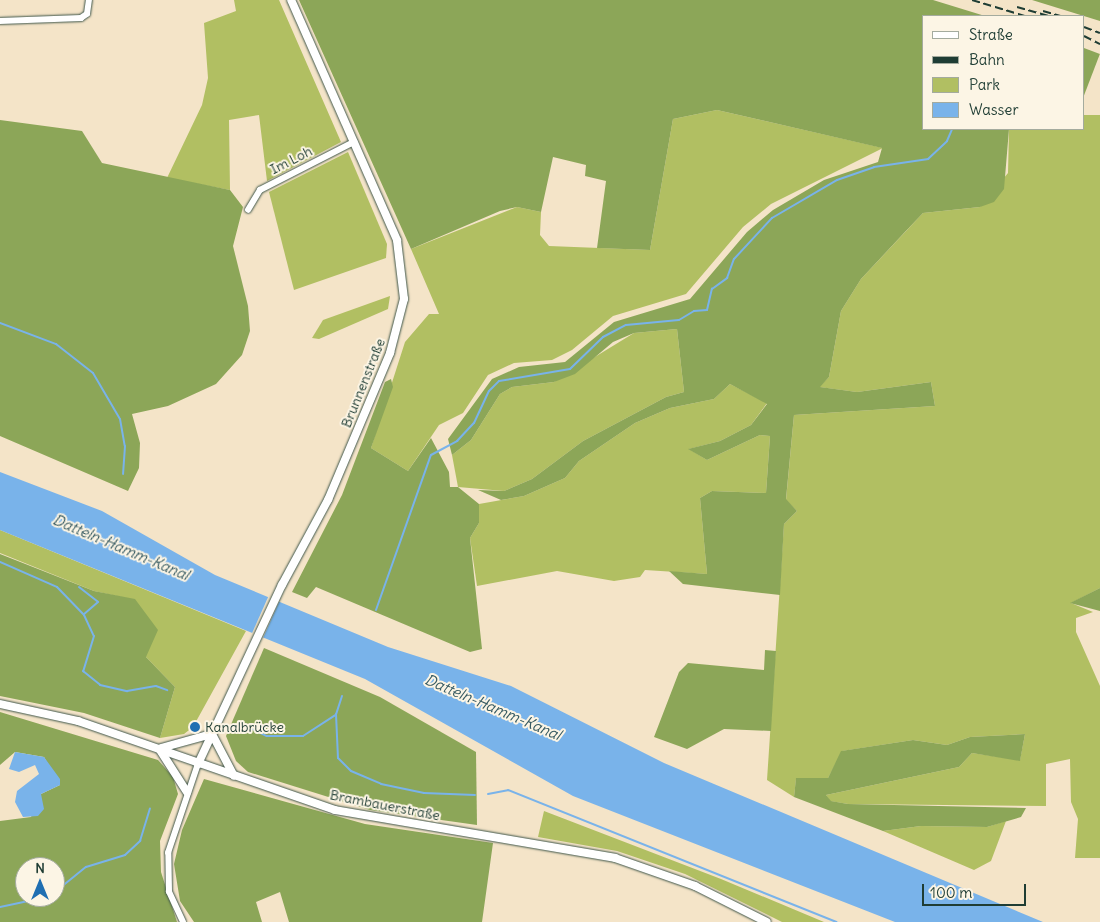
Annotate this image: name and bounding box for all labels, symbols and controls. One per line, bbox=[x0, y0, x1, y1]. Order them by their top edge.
legend bbox=[922, 15, 1085, 130]
text: Straße bbox=[969, 25, 1013, 44]
text: Bahn bbox=[969, 50, 1005, 69]
text: Park bbox=[969, 75, 1000, 94]
text: Wasser bbox=[969, 100, 1019, 119]
street label: Im Loh bbox=[267, 142, 315, 178]
street label: Brunnenstraße bbox=[337, 336, 389, 430]
water label: Datteln-Hamm-Kanal bbox=[50, 510, 192, 584]
water label: Datteln-Hamm-Kanal bbox=[422, 670, 564, 744]
place label: Kanalbrücke bbox=[205, 719, 284, 735]
marker: Kanalbrücke bbox=[189, 721, 201, 733]
street label: Brambauerstraße bbox=[329, 786, 441, 824]
north arrow bbox=[15, 857, 65, 907]
text: N bbox=[35, 859, 45, 877]
scale bar bbox=[925, 874, 1029, 906]
text: 100 m bbox=[930, 883, 972, 902]

